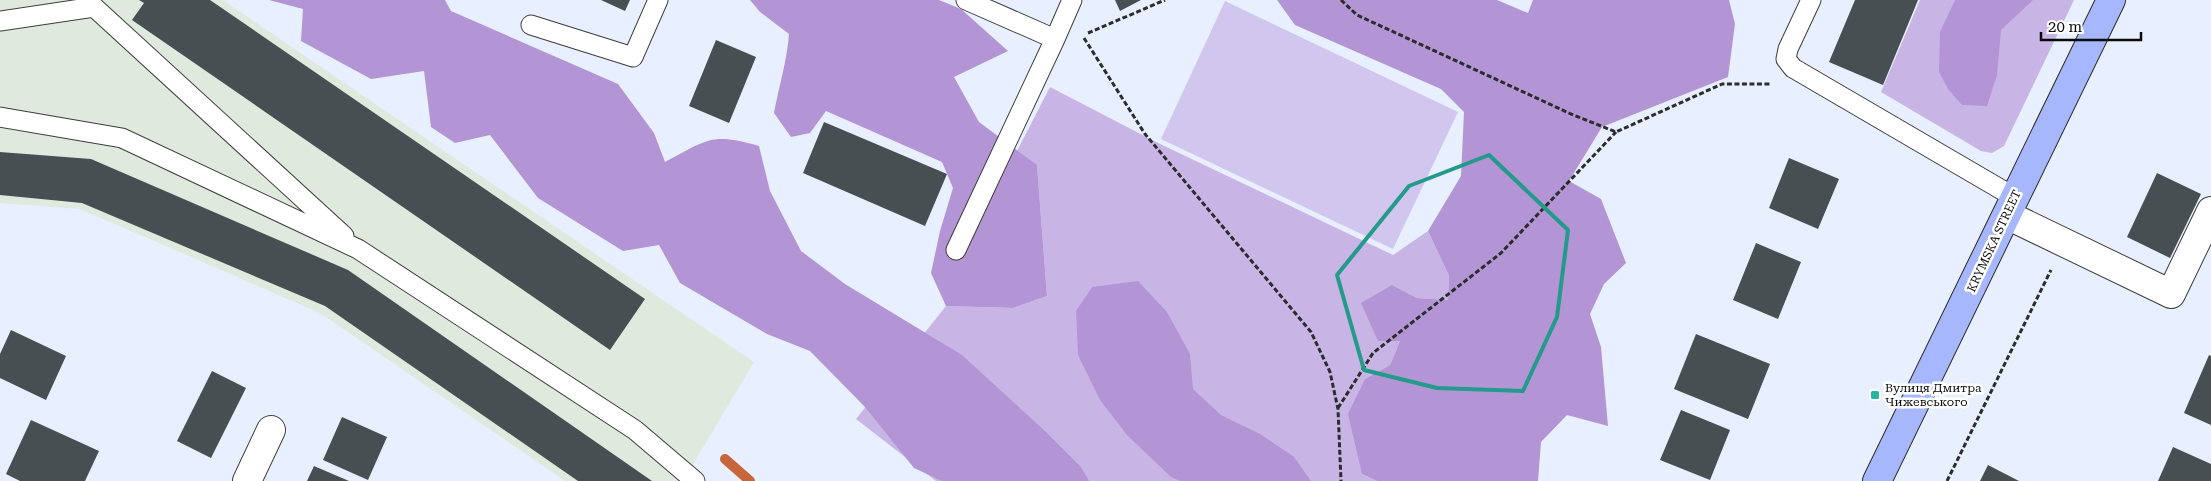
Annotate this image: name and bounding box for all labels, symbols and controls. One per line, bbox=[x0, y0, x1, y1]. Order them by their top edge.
scale bar bbox=[2041, 10, 2141, 42]
text: 20 m bbox=[2048, 18, 2083, 36]
street label: KRYMSKA STREET bbox=[1964, 188, 2024, 294]
place label: Вулиця Дмитра Чижевського bbox=[1885, 381, 1982, 409]
marker: Вулиця Дмитра Чижевського bbox=[1869, 389, 1881, 401]

